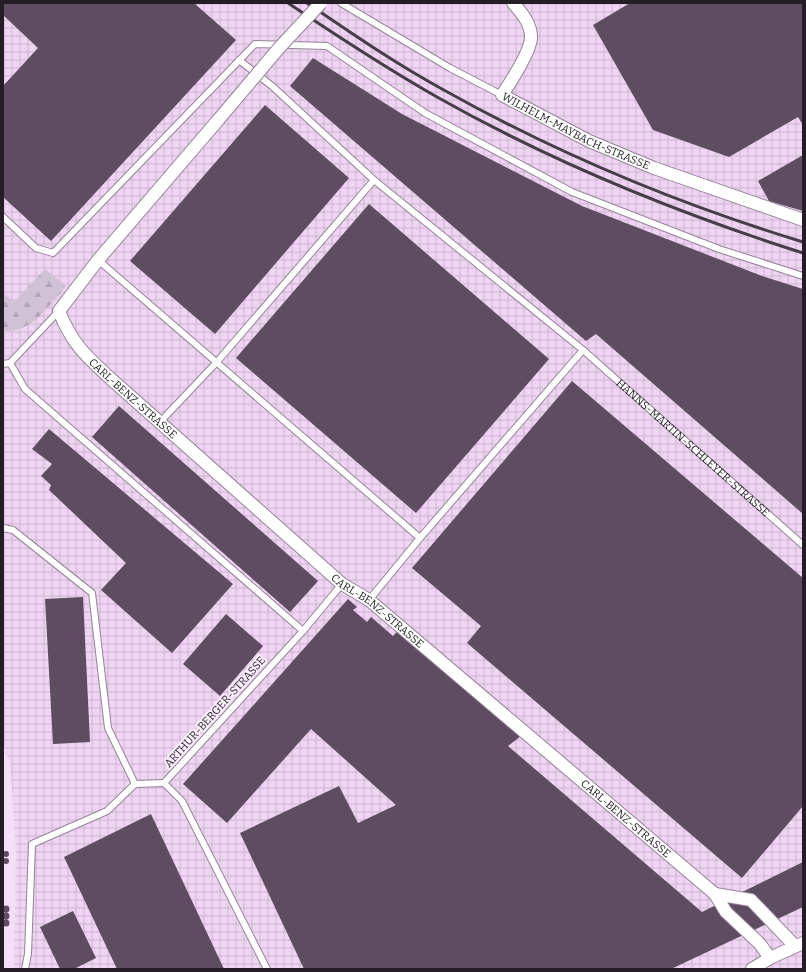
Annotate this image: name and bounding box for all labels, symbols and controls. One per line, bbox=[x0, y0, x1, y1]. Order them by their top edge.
street label: WILHELM-MAYBACH-STRASSE bbox=[500, 90, 652, 172]
street label: CARL-BENZ-STRASSE bbox=[86, 356, 180, 441]
street label: HANNS-MARTIN-SCHLEYER-STRASSE bbox=[614, 376, 773, 519]
street label: CARL-BENZ-STRASSE bbox=[329, 571, 427, 650]
street label: ARTHUR-BERGER-STRASSE bbox=[162, 654, 268, 770]
street label: CARL-BENZ-STRASSE bbox=[578, 777, 674, 860]

